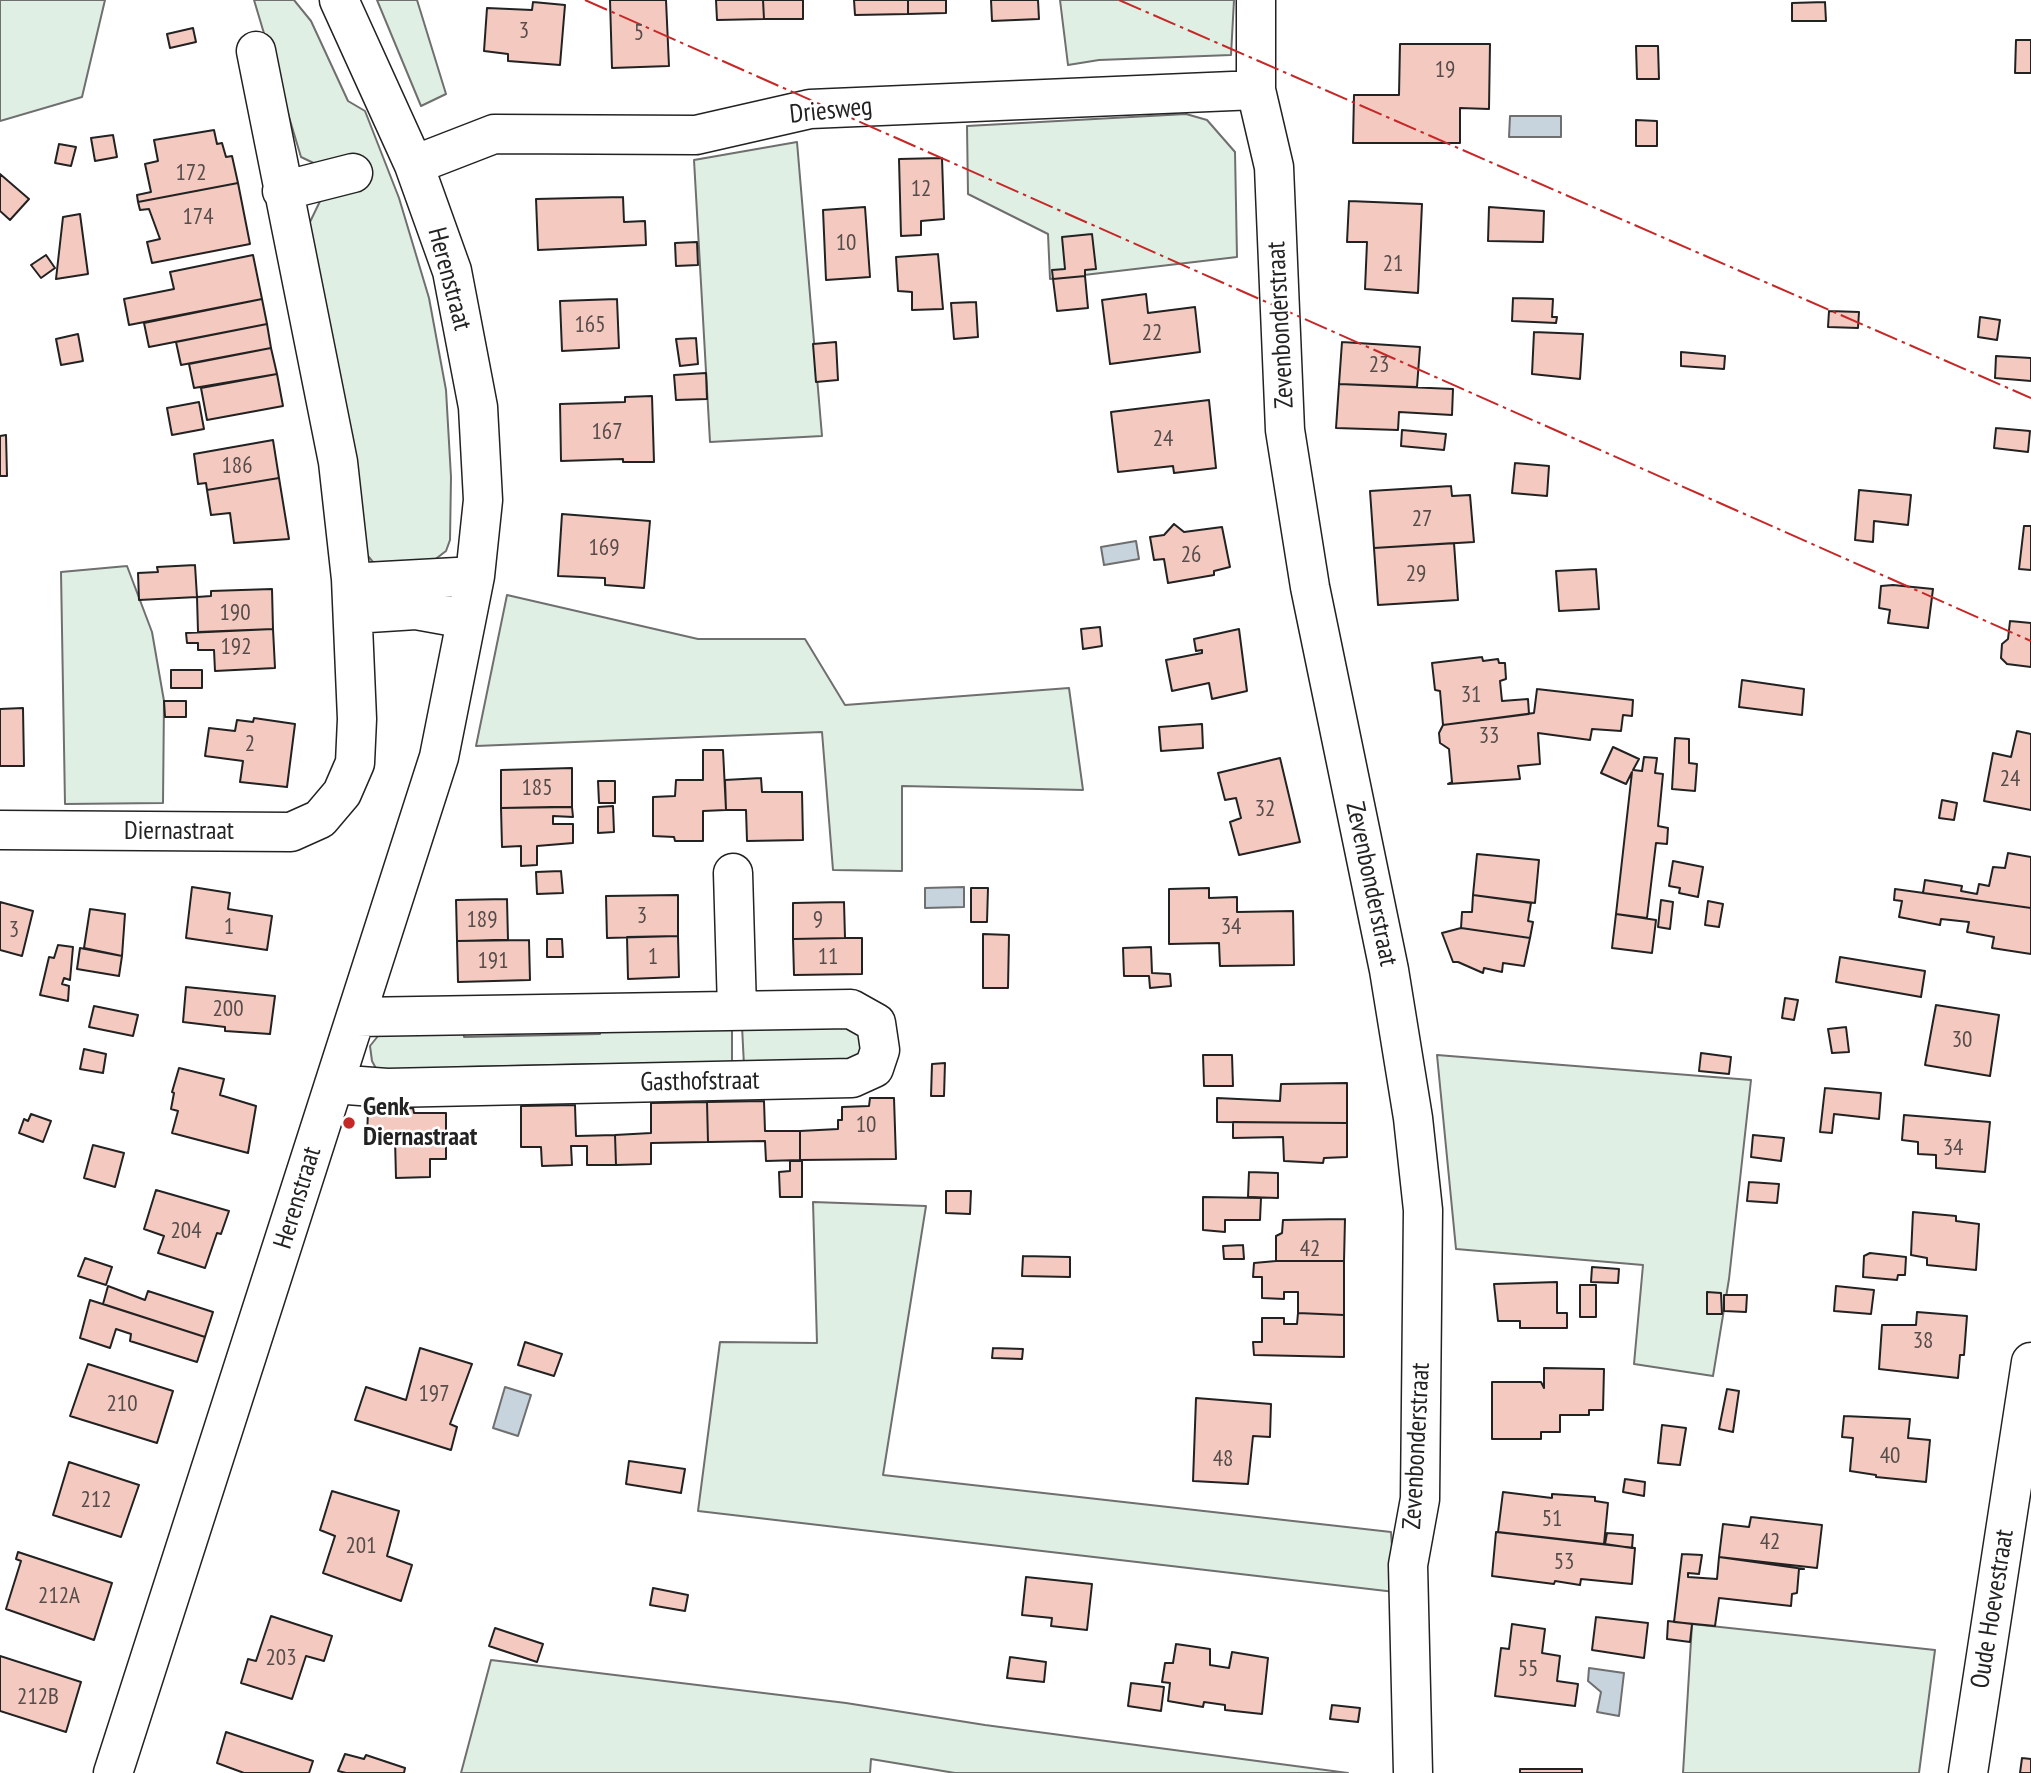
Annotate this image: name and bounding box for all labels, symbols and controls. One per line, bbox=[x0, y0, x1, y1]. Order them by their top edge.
house number: 3 bbox=[519, 17, 529, 45]
house number: 5 bbox=[634, 19, 644, 47]
house number: 19 bbox=[1435, 56, 1455, 84]
street label: Driesweg bbox=[788, 91, 874, 131]
house number: 172 bbox=[175, 159, 207, 187]
house number: 12 bbox=[911, 175, 931, 203]
house number: 174 bbox=[182, 203, 214, 231]
street label: Herenstraat bbox=[420, 224, 478, 334]
house number: 10 bbox=[836, 229, 856, 257]
street label: Zevenbonderstraat bbox=[1261, 241, 1301, 409]
house number: 21 bbox=[1383, 250, 1403, 278]
house number: 165 bbox=[574, 311, 606, 339]
house number: 22 bbox=[1142, 319, 1162, 347]
house number: 23 bbox=[1369, 351, 1389, 379]
house number: 167 bbox=[591, 418, 623, 446]
house number: 24 bbox=[1153, 425, 1173, 453]
house number: 186 bbox=[221, 452, 253, 480]
house number: 27 bbox=[1412, 505, 1432, 533]
house number: 169 bbox=[588, 534, 620, 562]
house number: 26 bbox=[1181, 541, 1201, 569]
house number: 29 bbox=[1406, 560, 1426, 588]
house number: 190 bbox=[219, 599, 251, 627]
house number: 192 bbox=[220, 633, 252, 661]
house number: 31 bbox=[1461, 681, 1481, 709]
house number: 33 bbox=[1479, 722, 1499, 750]
house number: 2 bbox=[245, 730, 255, 758]
house number: 24 bbox=[2000, 765, 2020, 793]
house number: 185 bbox=[521, 774, 553, 802]
house number: 32 bbox=[1255, 795, 1275, 823]
street label: Zevenbonderstraat bbox=[1338, 799, 1404, 969]
street label: Diernastraat bbox=[124, 816, 234, 848]
house number: 3 bbox=[637, 902, 647, 930]
house number: 189 bbox=[466, 906, 498, 934]
house number: 9 bbox=[813, 906, 823, 934]
house number: 1 bbox=[224, 913, 234, 941]
house number: 34 bbox=[1221, 913, 1241, 941]
house number: 3 bbox=[9, 916, 19, 944]
house number: 1 bbox=[648, 943, 658, 971]
house number: 11 bbox=[818, 943, 838, 971]
house number: 191 bbox=[477, 947, 509, 975]
house number: 200 bbox=[212, 995, 244, 1023]
house number: 30 bbox=[1952, 1026, 1972, 1054]
street label: Gasthofstraat bbox=[640, 1065, 760, 1099]
place label: Genk Diernastraat bbox=[363, 1092, 477, 1154]
house number: 10 bbox=[856, 1111, 876, 1139]
marker: Genk Diernastraat bbox=[341, 1115, 357, 1131]
house number: 34 bbox=[1943, 1134, 1963, 1162]
street label: Herenstraat bbox=[268, 1143, 328, 1253]
house number: 204 bbox=[170, 1217, 202, 1245]
house number: 42 bbox=[1300, 1235, 1320, 1263]
house number: 38 bbox=[1913, 1327, 1933, 1355]
street label: Zevenbonderstraat bbox=[1397, 1362, 1437, 1530]
house number: 197 bbox=[418, 1380, 450, 1408]
house number: 210 bbox=[106, 1390, 138, 1418]
house number: 40 bbox=[1880, 1442, 1900, 1470]
house number: 48 bbox=[1213, 1445, 1233, 1473]
house number: 212 bbox=[80, 1486, 112, 1514]
house number: 51 bbox=[1542, 1505, 1562, 1533]
street label: Oude Hoevestraat bbox=[1965, 1527, 2021, 1691]
house number: 42 bbox=[1760, 1528, 1780, 1556]
house number: 201 bbox=[345, 1532, 377, 1560]
house number: 53 bbox=[1554, 1548, 1574, 1576]
house number: 212A bbox=[38, 1582, 80, 1610]
house number: 203 bbox=[265, 1644, 297, 1672]
house number: 55 bbox=[1518, 1655, 1538, 1683]
house number: 212B bbox=[17, 1683, 59, 1711]

